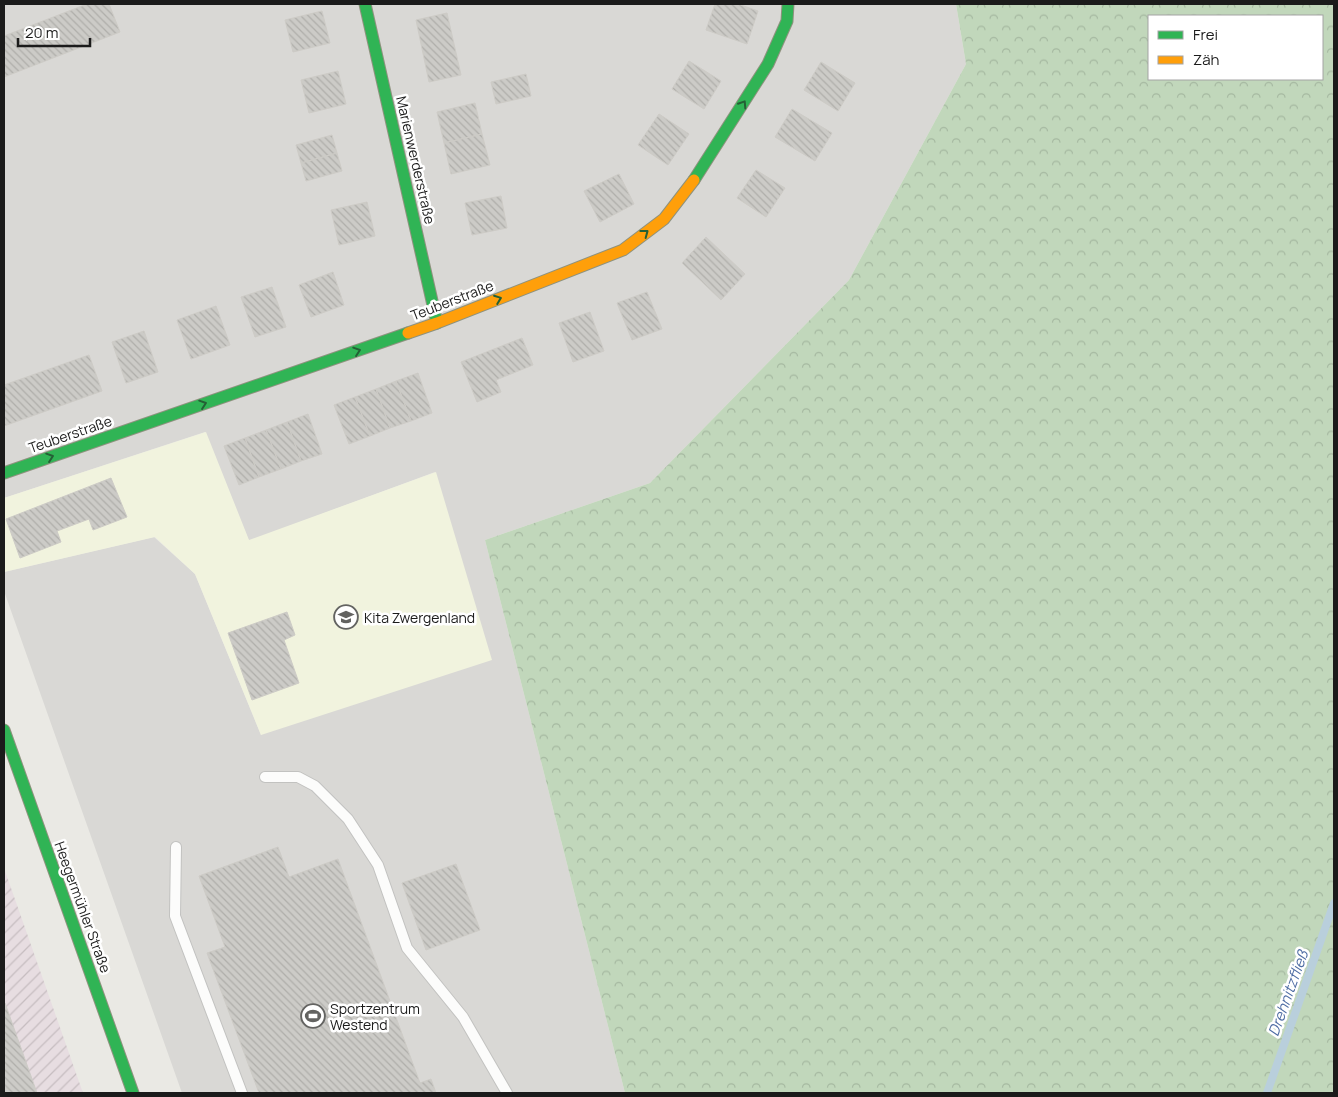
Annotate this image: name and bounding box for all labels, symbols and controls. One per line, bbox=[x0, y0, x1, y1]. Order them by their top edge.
scale bar bbox=[18, 15, 90, 47]
legend bbox=[1148, 15, 1323, 80]
text: 20 m bbox=[25, 22, 58, 43]
text: Frei bbox=[1193, 24, 1218, 45]
text: Zäh bbox=[1193, 49, 1220, 70]
street label: Marienwerderstraße bbox=[392, 94, 440, 226]
one-way arrow bbox=[736, 101, 746, 110]
one-way arrow bbox=[639, 230, 649, 239]
street label: Teuberstraße bbox=[408, 276, 496, 324]
one-way arrow bbox=[493, 295, 502, 305]
one-way arrow bbox=[352, 346, 361, 356]
one-way arrow bbox=[199, 400, 207, 410]
street label: Teuberstraße bbox=[26, 411, 114, 457]
one-way arrow bbox=[45, 453, 54, 463]
school or university icon: Kita Zwergenland bbox=[333, 604, 359, 630]
place label: Kita Zwergenland bbox=[364, 608, 475, 627]
street label: Heegermühler Straße bbox=[50, 839, 116, 975]
water label: Drehnitzfließ bbox=[1263, 946, 1314, 1039]
place label: Sportzentrum Westend bbox=[330, 999, 420, 1034]
sports icon: Sportzentrum Westend bbox=[300, 1003, 326, 1029]

